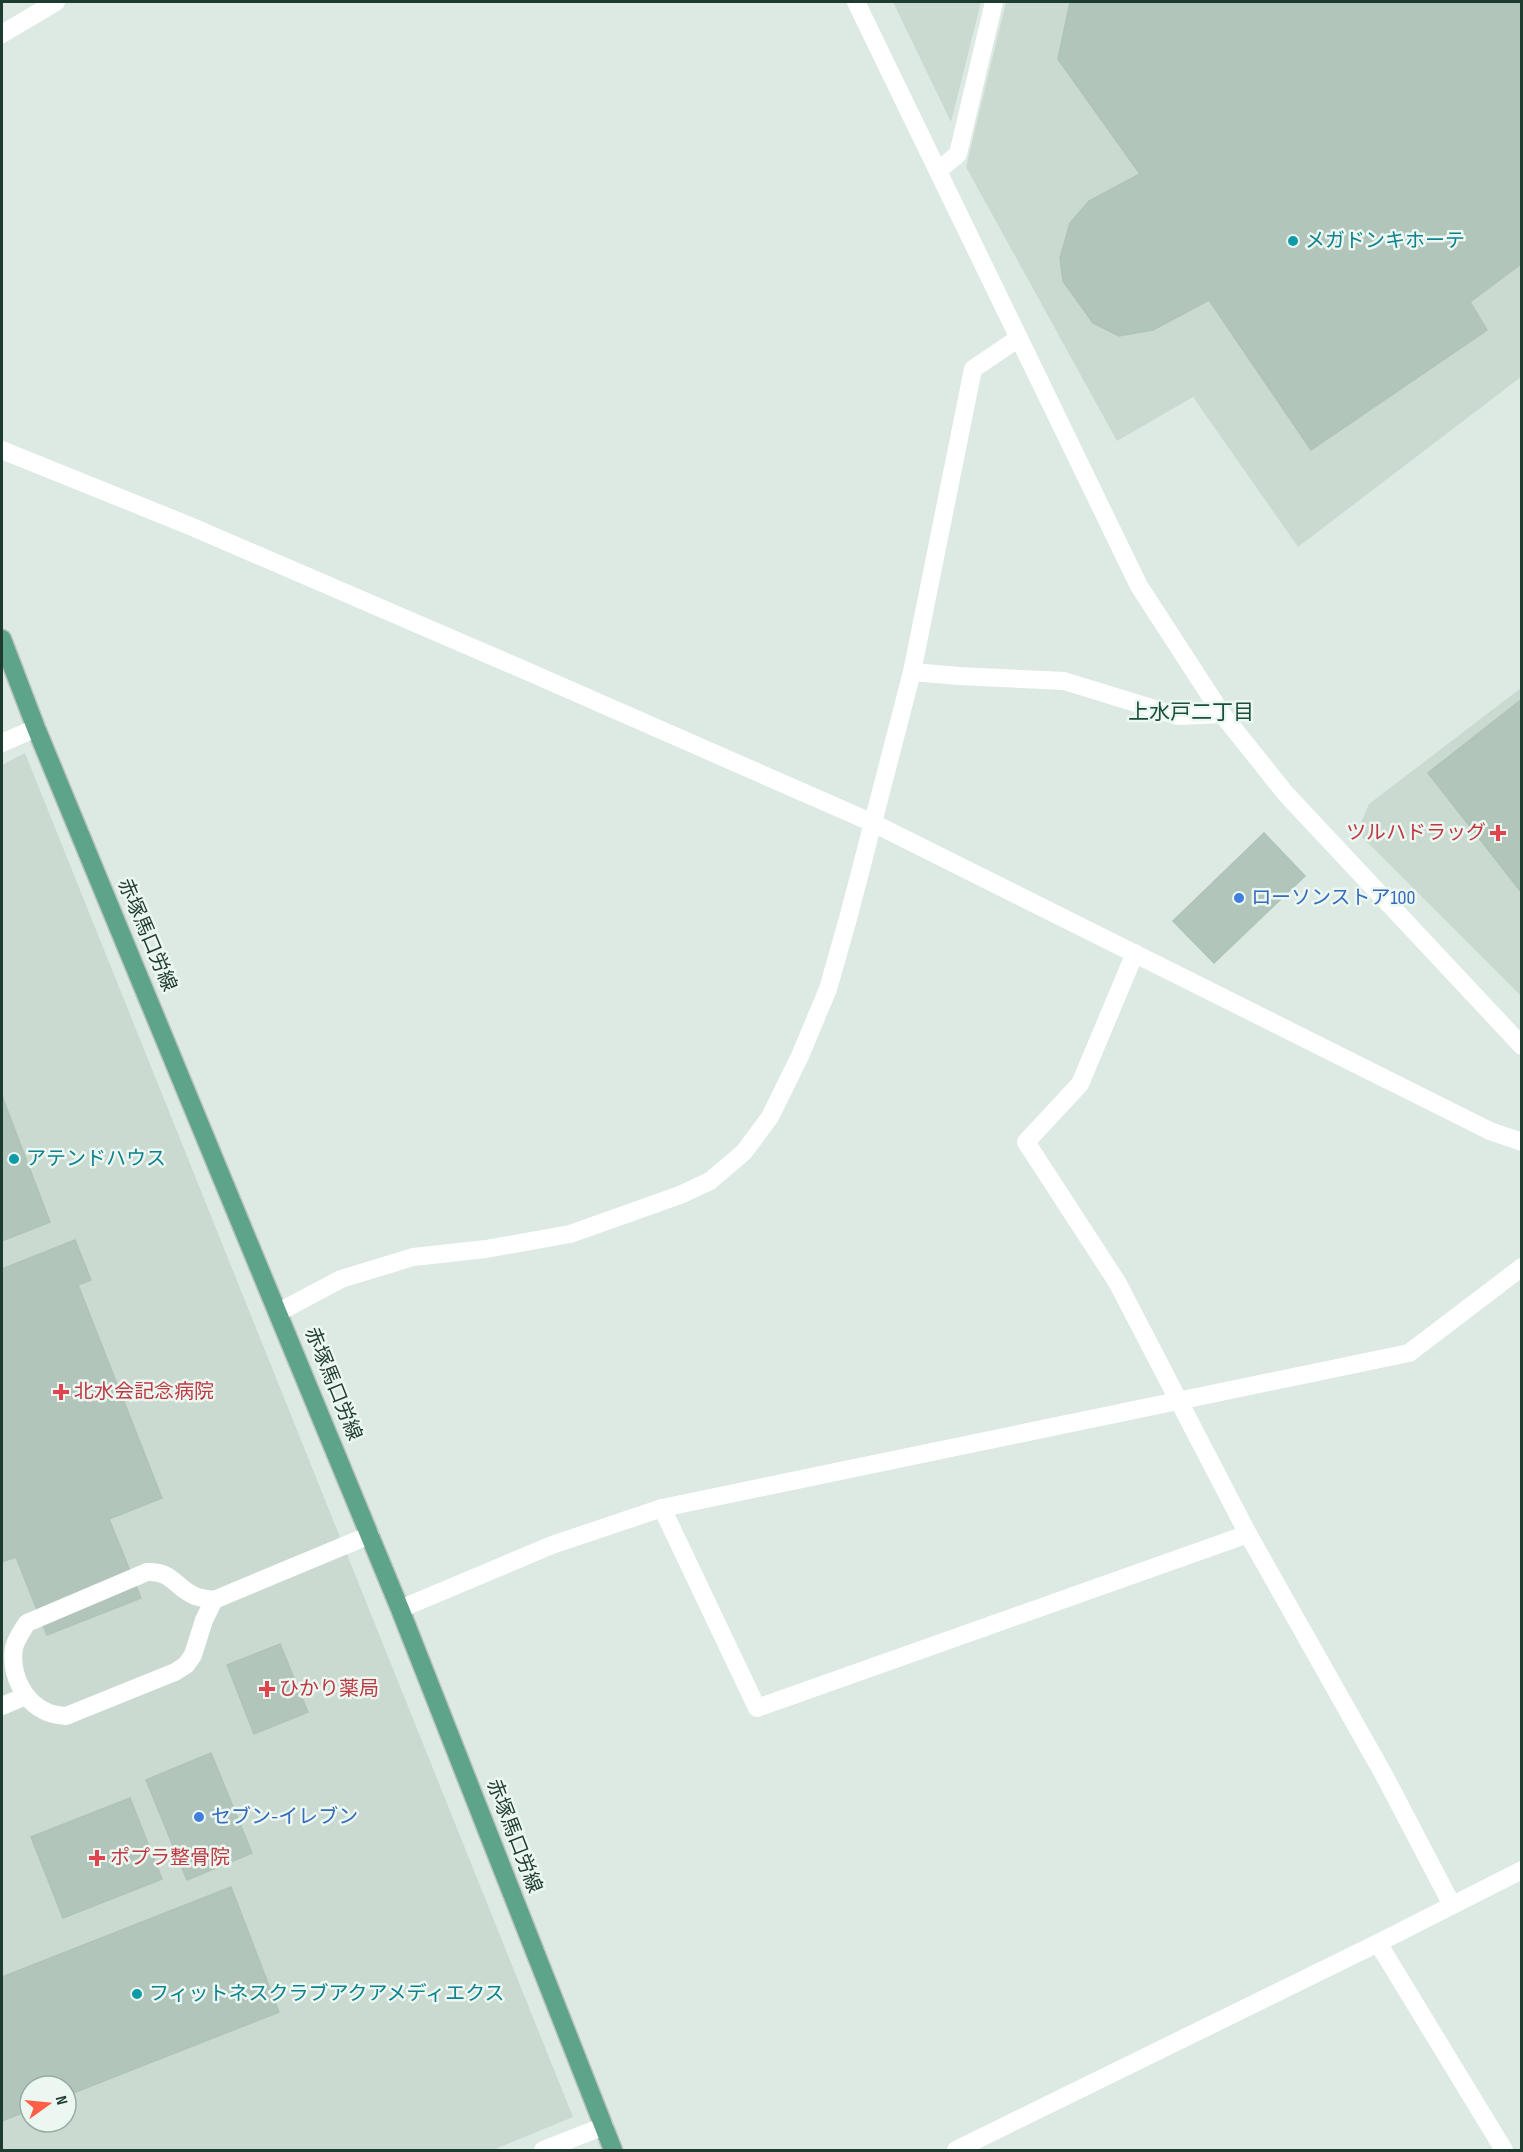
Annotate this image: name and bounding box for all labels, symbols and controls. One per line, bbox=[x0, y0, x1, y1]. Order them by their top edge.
place label: メガドンキホーテ bbox=[1305, 229, 1465, 253]
marker: メガドンキホーテ bbox=[1286, 234, 1300, 248]
district label: 上水戸二丁目 bbox=[1128, 700, 1254, 725]
place label: ツルハドラッグ bbox=[1346, 821, 1486, 845]
marker: ツルハドラッグ bbox=[1491, 826, 1505, 840]
street label: 赤塚馬口労線 bbox=[113, 875, 181, 995]
place label: ローソンストア100 bbox=[1251, 886, 1415, 910]
marker: ローソンストア100 bbox=[1232, 891, 1246, 905]
place label: アテンドハウス bbox=[26, 1147, 166, 1171]
marker: アテンドハウス bbox=[7, 1152, 21, 1166]
street label: 赤塚馬口労線 bbox=[299, 1324, 367, 1444]
place label: 北水会記念病院 bbox=[74, 1380, 214, 1404]
marker: 北水会記念病院 bbox=[52, 1383, 70, 1401]
place label: ひかり薬局 bbox=[279, 1677, 379, 1701]
marker: ひかり薬局 bbox=[260, 1682, 274, 1696]
street label: 赤塚馬口労線 bbox=[481, 1776, 547, 1896]
place label: セブン-イレブン bbox=[211, 1805, 358, 1829]
marker: セブン-イレブン bbox=[192, 1810, 206, 1824]
place label: ポプラ整骨院 bbox=[110, 1846, 230, 1870]
marker: ポプラ整骨院 bbox=[88, 1849, 106, 1867]
place label: フィットネスクラブアクアメディエクス bbox=[149, 1982, 505, 2006]
marker: フィットネスクラブアクアメディエクス bbox=[130, 1987, 144, 2001]
north arrow bbox=[18, 2074, 78, 2134]
text: N bbox=[51, 2094, 71, 2107]

